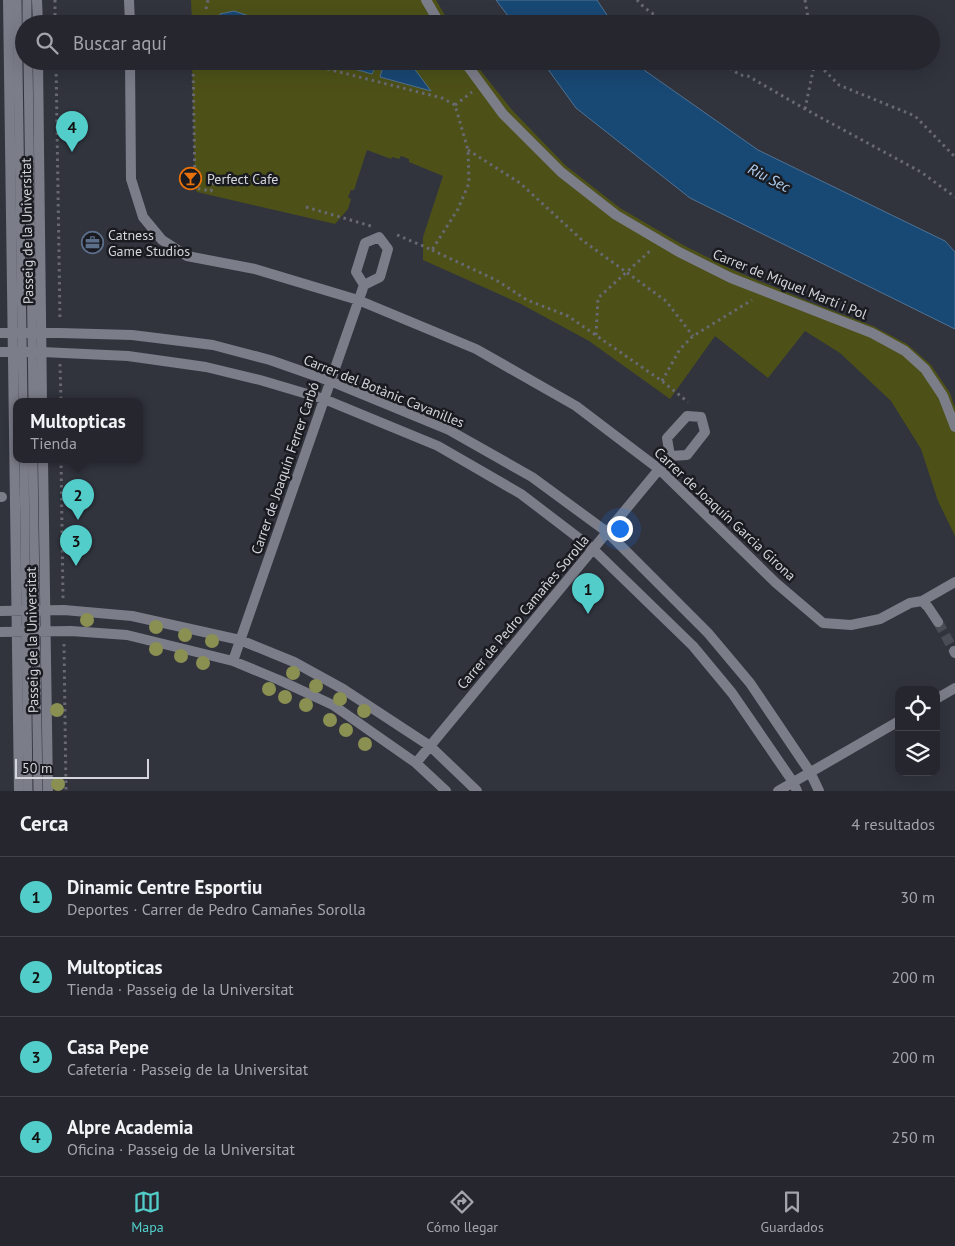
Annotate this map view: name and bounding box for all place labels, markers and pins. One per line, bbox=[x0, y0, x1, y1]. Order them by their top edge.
pin: 4 bbox=[56, 111, 88, 152]
bar icon: Perfect Cafe bbox=[179, 167, 203, 191]
place label: Perfect Cafe bbox=[207, 170, 278, 188]
place label: Catness Game Studios bbox=[108, 226, 190, 260]
office icon: Catness Game Studios bbox=[80, 231, 104, 255]
pin: 2 bbox=[62, 479, 94, 520]
pin: 3 bbox=[60, 525, 92, 566]
pin: 1 bbox=[572, 573, 604, 614]

